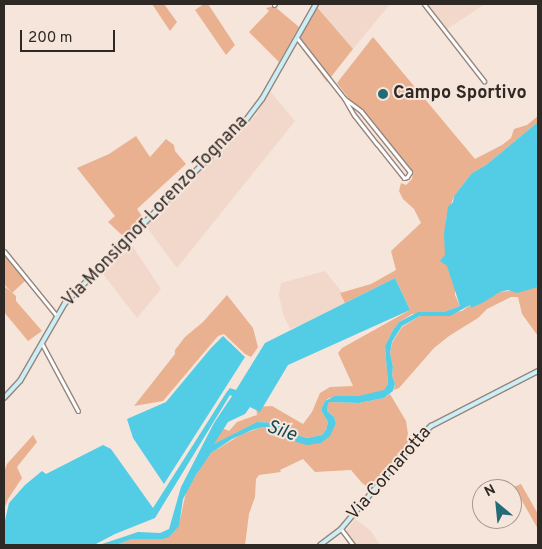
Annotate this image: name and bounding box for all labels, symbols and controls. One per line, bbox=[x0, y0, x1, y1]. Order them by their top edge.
scale bar bbox=[22, 20, 118, 52]
text: 200 m bbox=[28, 29, 73, 48]
place label: Campo Sportivo bbox=[393, 83, 527, 105]
marker: Campo Sportivo bbox=[377, 88, 389, 100]
street label: Via Monsignor Lorenzo Tognana bbox=[59, 112, 253, 312]
water label: Sile bbox=[263, 416, 299, 448]
street label: Via Cornarotta bbox=[343, 423, 437, 525]
north arrow bbox=[472, 479, 522, 529]
text: N bbox=[482, 481, 499, 501]

